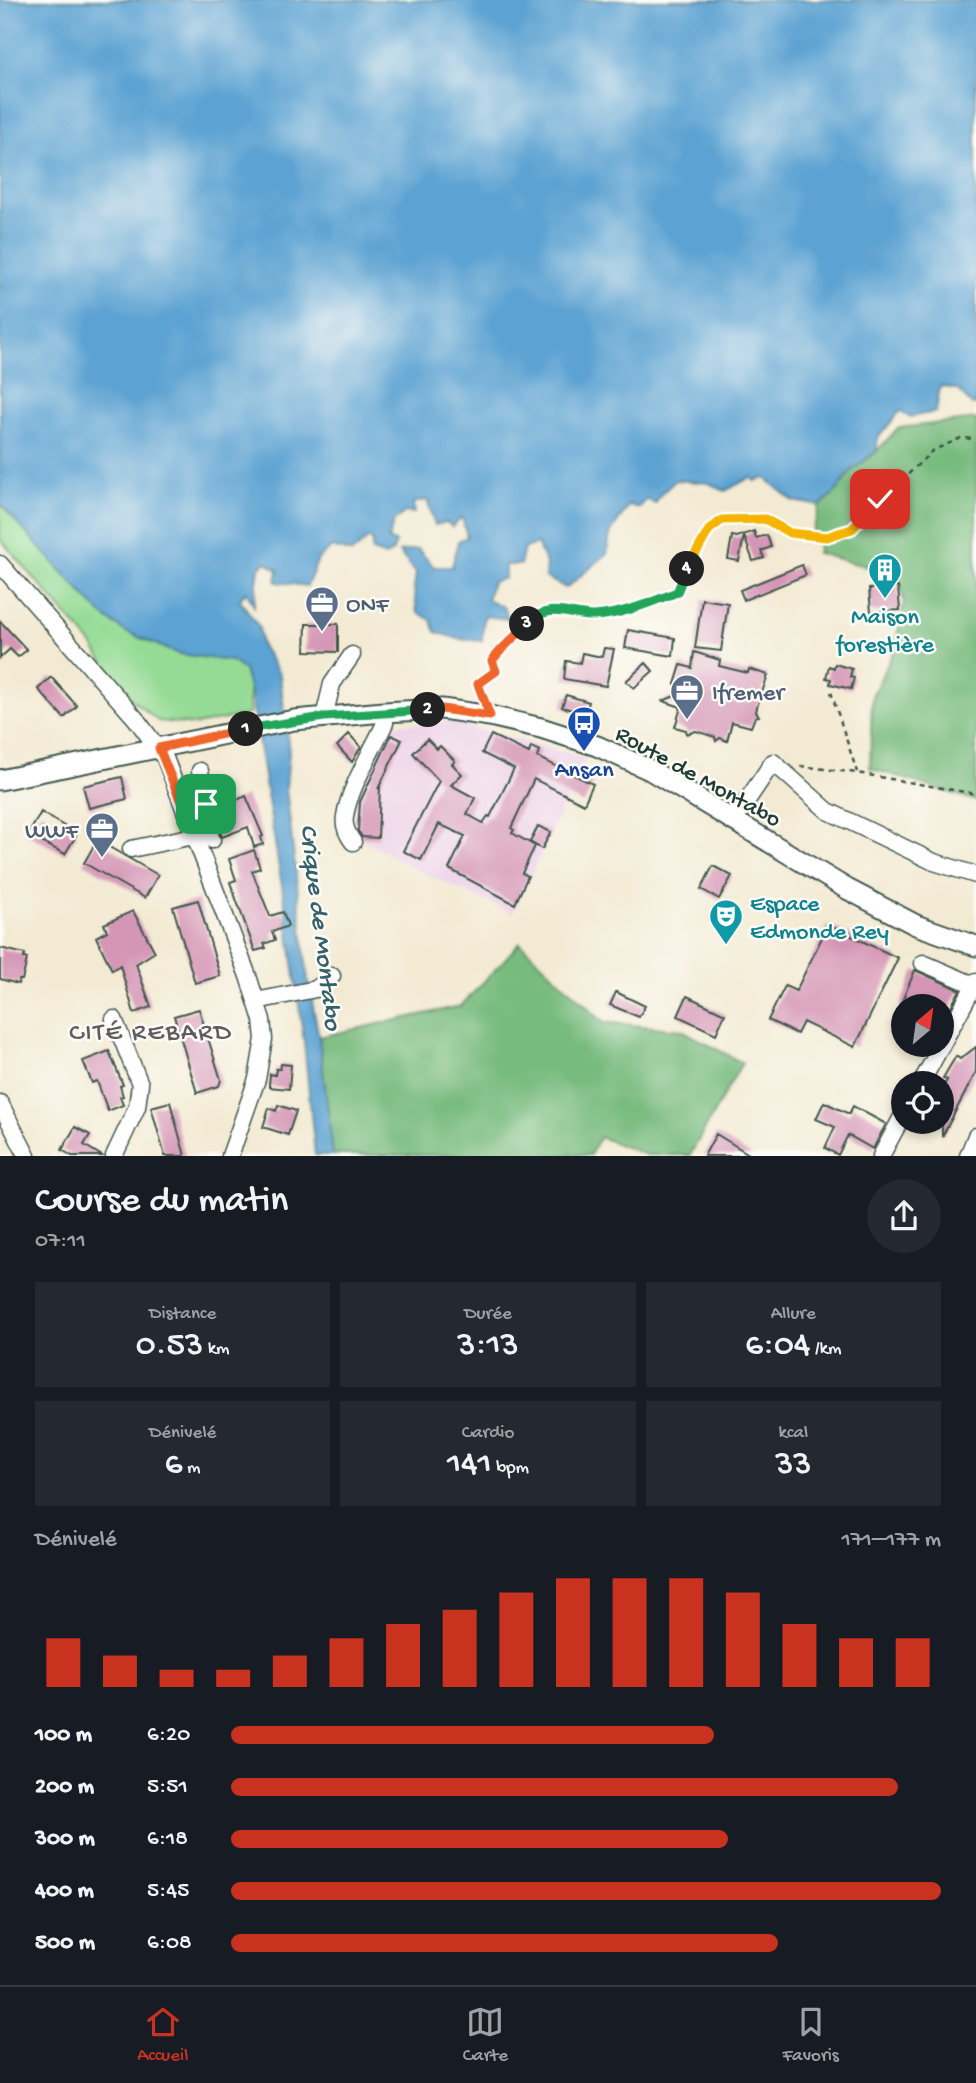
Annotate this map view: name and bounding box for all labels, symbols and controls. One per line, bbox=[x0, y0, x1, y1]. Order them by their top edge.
pin bbox=[850, 469, 910, 529]
icon: check bbox=[861, 480, 899, 518]
building icon: Maison forestière bbox=[866, 551, 904, 600]
pin: 4 bbox=[670, 552, 704, 586]
text: 4 bbox=[682, 557, 691, 580]
office icon: ONF bbox=[303, 584, 341, 633]
place label: ONF bbox=[346, 592, 390, 621]
place label: Maison forestière bbox=[835, 604, 935, 661]
pin: 3 bbox=[510, 606, 544, 642]
text: 3 bbox=[522, 612, 531, 635]
office icon: Ifremer bbox=[668, 672, 706, 721]
place label: Ifremer bbox=[712, 680, 786, 709]
pin: 2 bbox=[410, 692, 446, 728]
text: 2 bbox=[423, 698, 432, 721]
bus stop icon: Ansan bbox=[565, 704, 603, 753]
pin: 1 bbox=[229, 712, 264, 746]
text: 1 bbox=[242, 717, 249, 740]
street label: Route de Montabo bbox=[609, 721, 785, 836]
place label: Ansan bbox=[554, 757, 614, 786]
pin bbox=[176, 774, 236, 834]
icon: arrive bbox=[187, 785, 225, 823]
office icon: WWF bbox=[83, 810, 121, 859]
place label: WWF bbox=[25, 818, 80, 847]
water label: Crique de Montabo bbox=[291, 823, 347, 1034]
place label: Espace Edmonde Rey bbox=[750, 891, 889, 948]
theatre icon: Espace Edmonde Rey bbox=[707, 897, 745, 946]
north arrow bbox=[891, 994, 954, 1057]
map controls bbox=[891, 994, 954, 1134]
district label: CITÉ REBARD bbox=[69, 1019, 233, 1050]
button: locate bbox=[891, 1071, 954, 1134]
button: share bbox=[867, 1179, 941, 1253]
text: Course du matin bbox=[35, 1180, 288, 1224]
text: 07:11 bbox=[35, 1228, 86, 1255]
text: Distance bbox=[149, 1303, 216, 1326]
text: Durée bbox=[464, 1303, 512, 1326]
text: Allure bbox=[771, 1303, 816, 1326]
text: 0.53 bbox=[136, 1326, 203, 1367]
text: 3:13 bbox=[457, 1326, 519, 1367]
text: 6:04 bbox=[745, 1326, 810, 1367]
text: km bbox=[203, 1338, 230, 1361]
text: /km bbox=[810, 1338, 841, 1361]
text: Dénivelé bbox=[149, 1422, 216, 1445]
text: Cardio bbox=[462, 1422, 514, 1445]
text: kcal bbox=[778, 1422, 808, 1445]
text: 6 bbox=[165, 1445, 183, 1486]
text: 141 bbox=[447, 1445, 492, 1486]
text: 33 bbox=[775, 1445, 812, 1486]
text: m bbox=[183, 1457, 201, 1480]
text: bpm bbox=[492, 1457, 529, 1480]
text: Dénivelé bbox=[35, 1527, 117, 1554]
text: 171–177 m bbox=[841, 1527, 941, 1554]
text: 100 m bbox=[35, 1722, 92, 1749]
text: 6:20 bbox=[147, 1722, 190, 1749]
text: 200 m bbox=[35, 1774, 94, 1801]
text: 5:51 bbox=[147, 1774, 188, 1801]
text: 300 m bbox=[35, 1826, 95, 1853]
text: 6:18 bbox=[147, 1826, 188, 1853]
text: 400 m bbox=[35, 1878, 94, 1905]
text: 5:45 bbox=[147, 1878, 189, 1905]
text: 500 m bbox=[35, 1930, 95, 1957]
text: 6:08 bbox=[147, 1930, 192, 1957]
tab: Accueil bbox=[137, 2003, 188, 2068]
tab: Carte bbox=[463, 2003, 508, 2068]
tab: Favoris bbox=[782, 2003, 839, 2068]

